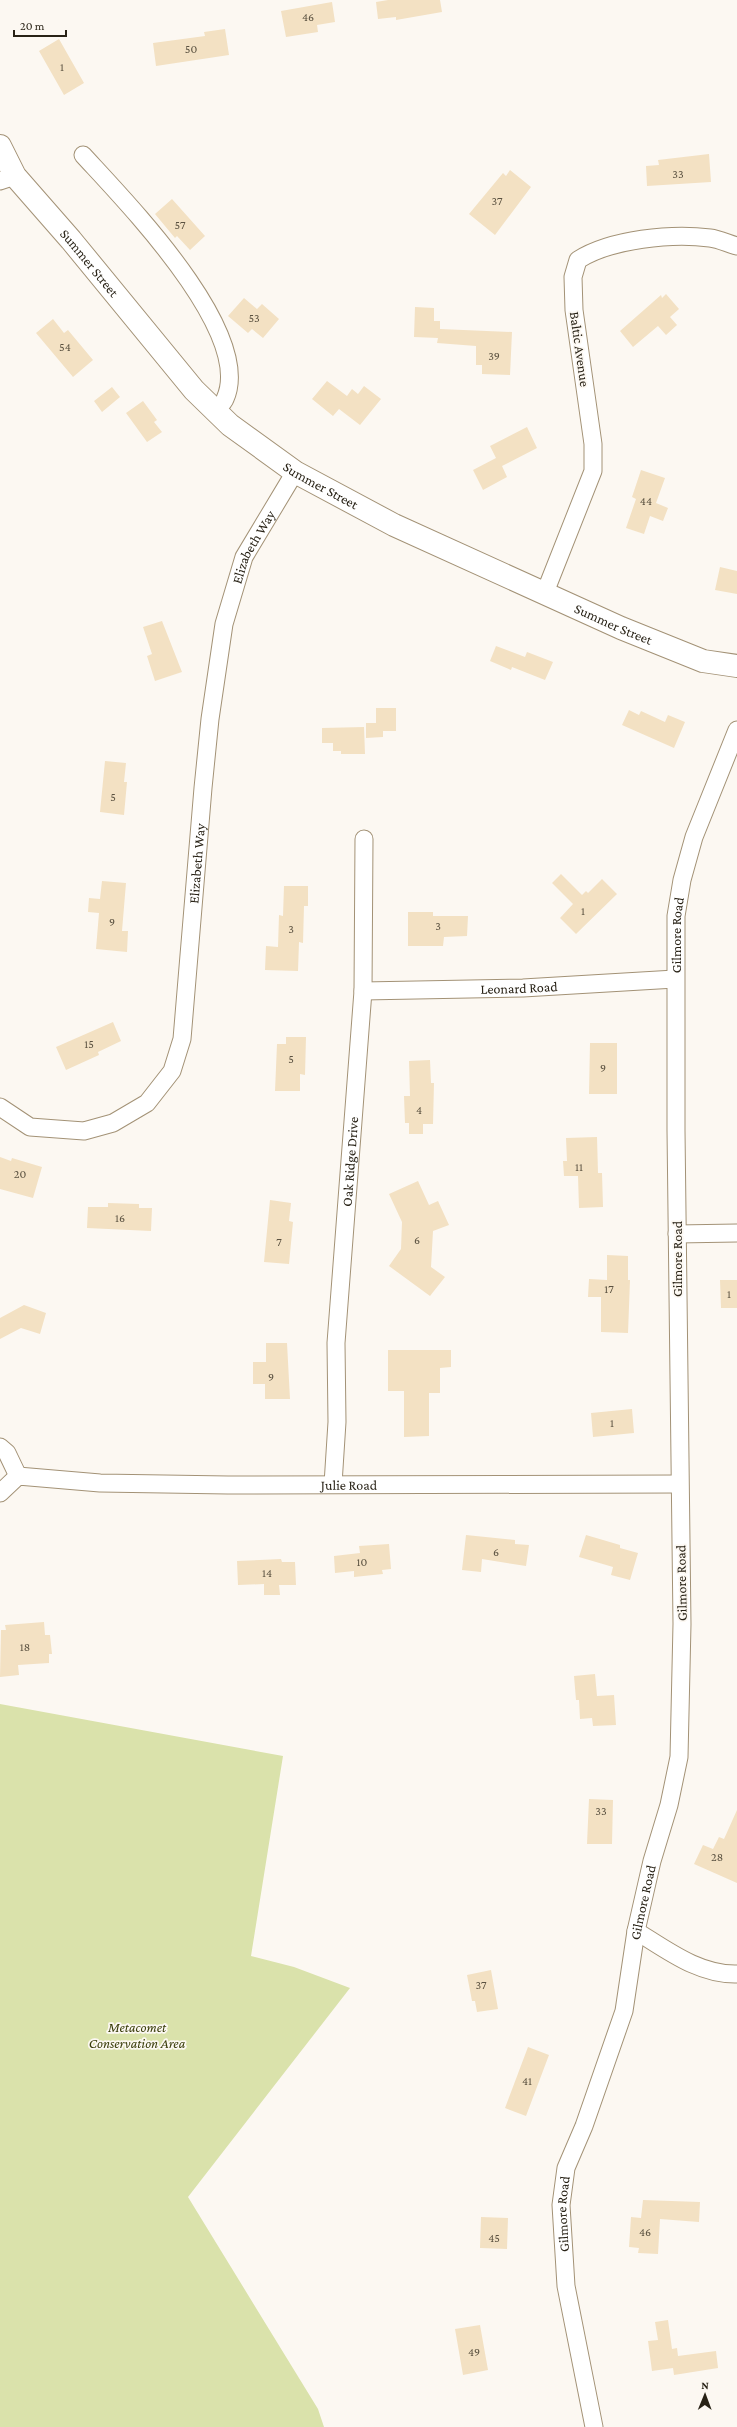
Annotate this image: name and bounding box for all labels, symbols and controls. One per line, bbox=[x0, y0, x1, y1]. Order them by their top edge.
house number: 46 bbox=[302, 10, 314, 24]
scale bar bbox=[14, 12, 66, 38]
text: 20 m bbox=[20, 19, 45, 33]
house number: 50 bbox=[185, 42, 197, 56]
house number: 1 bbox=[60, 60, 64, 74]
house number: 33 bbox=[672, 167, 684, 181]
house number: 37 bbox=[491, 194, 503, 208]
house number: 57 bbox=[175, 218, 186, 232]
street label: Summer Street bbox=[57, 226, 122, 300]
street label: Baltic Avenue bbox=[567, 310, 593, 388]
house number: 53 bbox=[248, 311, 260, 325]
house number: 54 bbox=[59, 340, 71, 354]
house number: 39 bbox=[488, 349, 500, 363]
street label: Summer Street bbox=[280, 458, 361, 513]
house number: 44 bbox=[640, 494, 652, 508]
street label: Elizabeth Way bbox=[229, 507, 279, 586]
street label: Summer Street bbox=[572, 600, 655, 648]
house number: 5 bbox=[110, 790, 116, 804]
street label: Elizabeth Way bbox=[185, 822, 208, 904]
street label: Gilmore Road bbox=[668, 895, 687, 973]
house number: 1 bbox=[581, 904, 585, 918]
house number: 9 bbox=[109, 915, 115, 929]
house number: 3 bbox=[435, 919, 441, 933]
house number: 3 bbox=[288, 922, 294, 936]
street label: Leonard Road bbox=[480, 978, 559, 997]
house number: 15 bbox=[84, 1037, 94, 1051]
house number: 5 bbox=[288, 1052, 294, 1066]
house number: 9 bbox=[600, 1061, 606, 1075]
house number: 4 bbox=[416, 1103, 422, 1117]
street label: Oak Ridge Drive bbox=[338, 1116, 361, 1207]
house number: 11 bbox=[575, 1160, 583, 1174]
house number: 20 bbox=[14, 1167, 26, 1181]
house number: 16 bbox=[115, 1211, 125, 1225]
street label: Gilmore Road bbox=[669, 1220, 685, 1297]
house number: 6 bbox=[414, 1233, 420, 1247]
house number: 7 bbox=[276, 1235, 282, 1249]
house number: 17 bbox=[604, 1282, 614, 1296]
house number: 1 bbox=[727, 1287, 731, 1301]
house number: 9 bbox=[268, 1370, 274, 1384]
house number: 1 bbox=[610, 1416, 614, 1430]
street label: Julie Road bbox=[319, 1477, 378, 1493]
street label: Gilmore Road bbox=[672, 1544, 690, 1621]
house number: 6 bbox=[493, 1545, 499, 1559]
house number: 10 bbox=[357, 1555, 368, 1569]
house number: 14 bbox=[262, 1566, 272, 1580]
house number: 18 bbox=[20, 1640, 30, 1654]
house number: 33 bbox=[595, 1804, 607, 1818]
house number: 28 bbox=[711, 1850, 723, 1864]
street label: Gilmore Road bbox=[627, 1863, 659, 1941]
house number: 37 bbox=[475, 1978, 487, 1992]
park label: Metacomet Conservation Area bbox=[89, 2019, 186, 2051]
house number: 41 bbox=[522, 2074, 532, 2088]
street label: Gilmore Road bbox=[553, 2174, 573, 2252]
house number: 46 bbox=[639, 2225, 651, 2239]
house number: 45 bbox=[488, 2231, 500, 2245]
house number: 49 bbox=[468, 2345, 480, 2359]
north arrow bbox=[685, 2375, 725, 2415]
text: N bbox=[701, 2379, 710, 2391]

